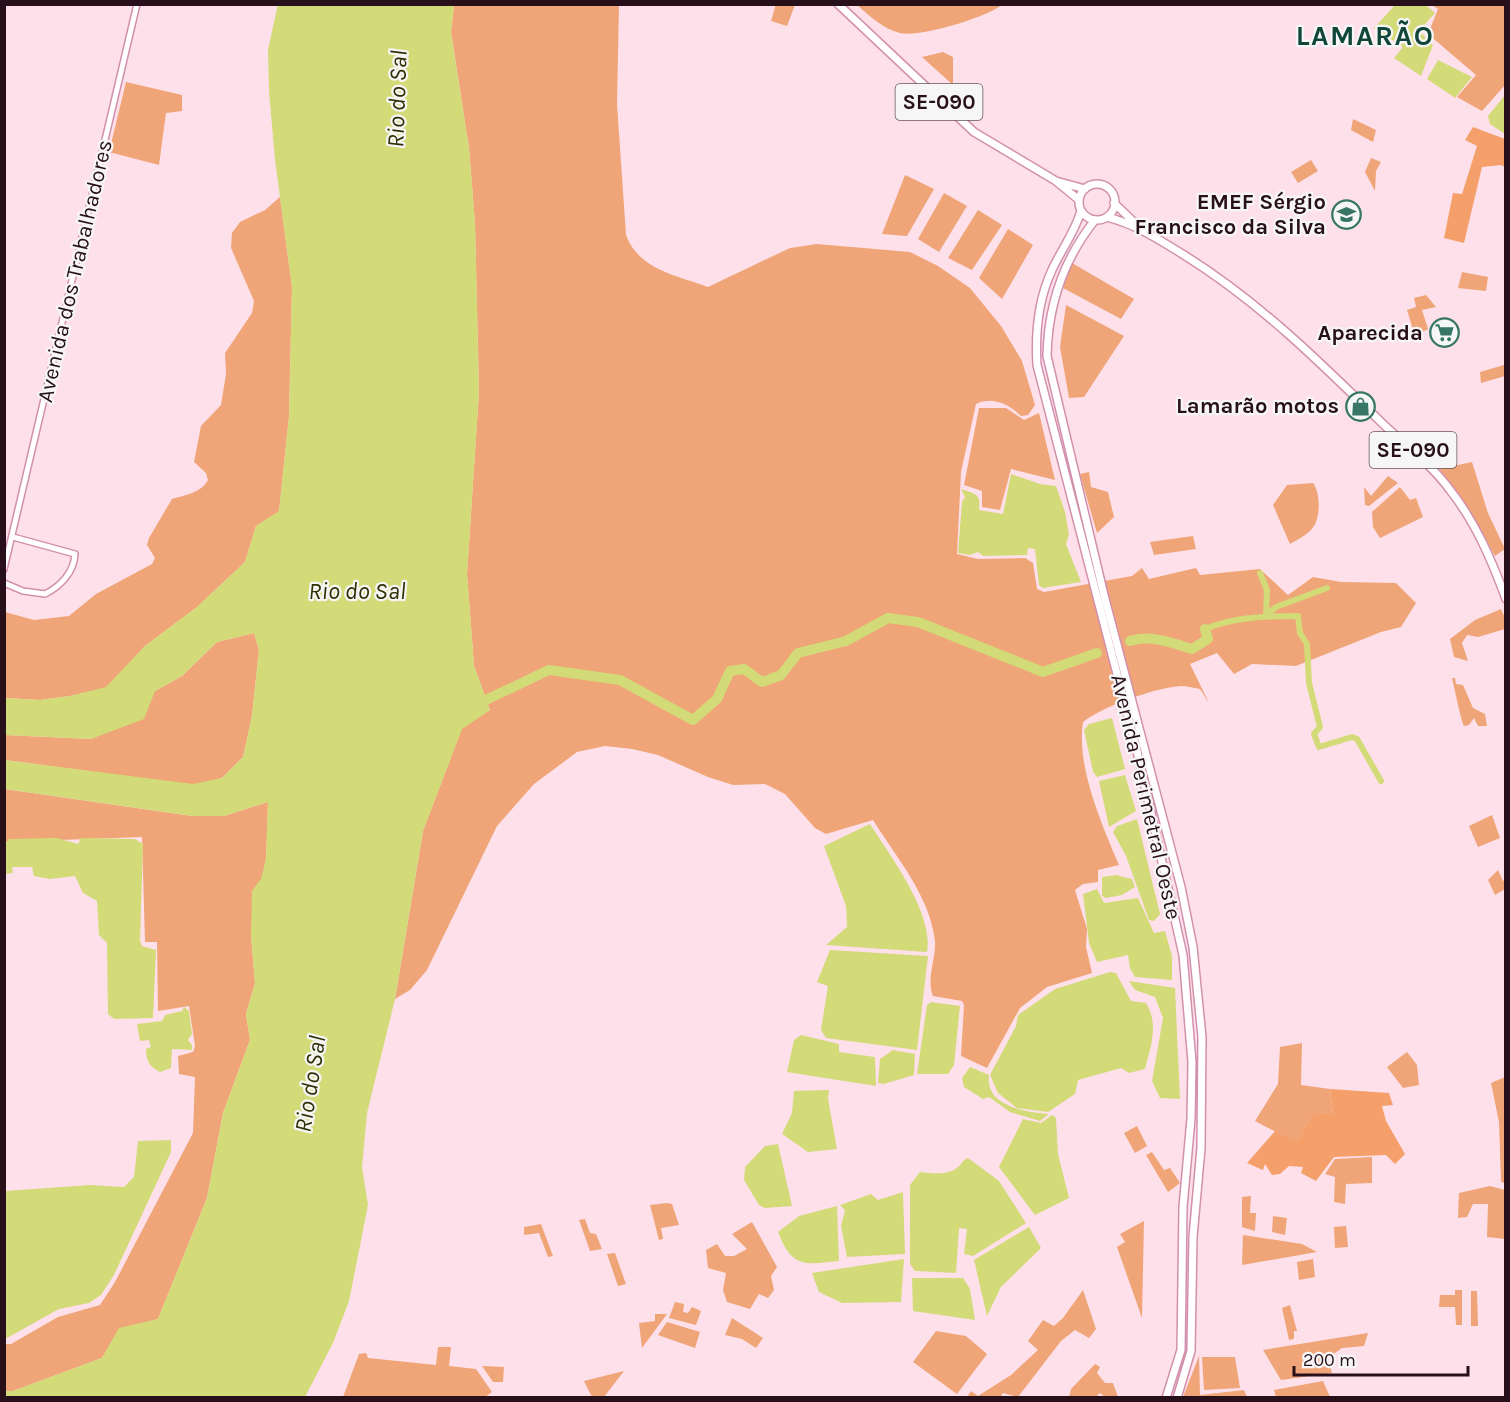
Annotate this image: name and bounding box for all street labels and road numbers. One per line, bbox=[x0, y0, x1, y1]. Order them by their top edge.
road number: SE-090 bbox=[896, 84, 982, 120]
street label: Avenida dos Trabalhadores bbox=[32, 137, 118, 405]
road number: SE-090 bbox=[1370, 432, 1456, 468]
street label: Avenida Perimetral Oeste bbox=[1105, 672, 1187, 922]

